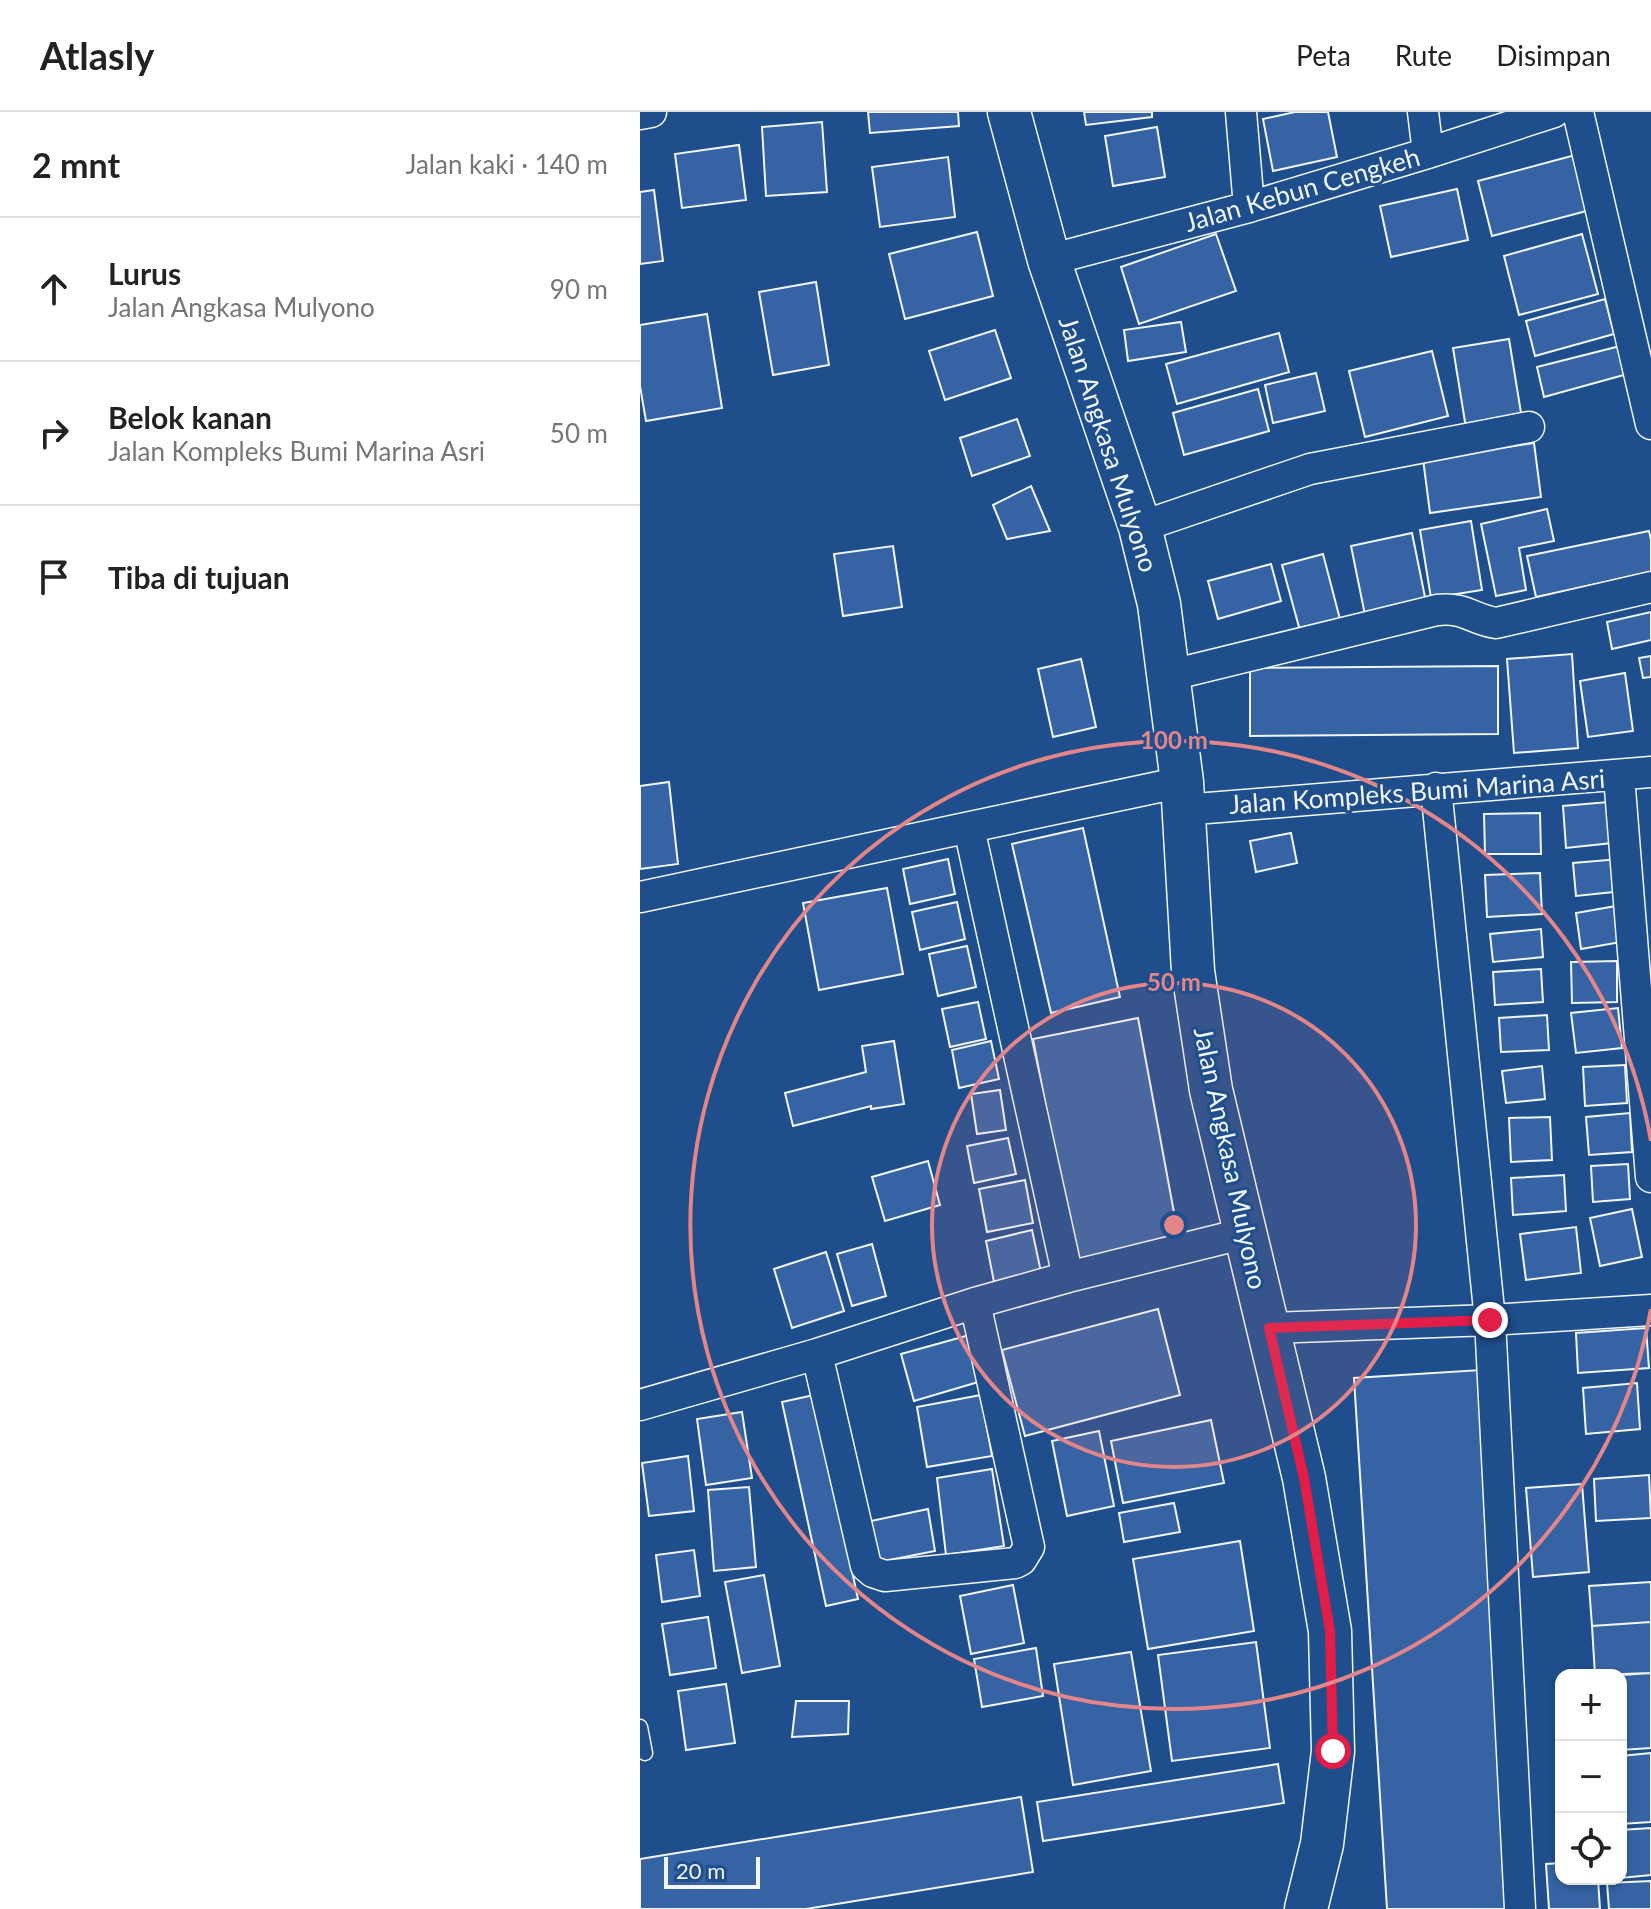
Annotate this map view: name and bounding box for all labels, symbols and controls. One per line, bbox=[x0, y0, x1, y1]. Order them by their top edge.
text: Atlasly bbox=[40, 32, 154, 78]
text: Peta bbox=[1296, 38, 1351, 72]
text: Rute bbox=[1395, 38, 1452, 72]
text: Disimpan bbox=[1496, 38, 1611, 72]
street label: Jalan Kebun Cengkeh bbox=[1181, 140, 1423, 238]
text: 2 mnt bbox=[32, 144, 120, 185]
text: Jalan kaki · 140 m bbox=[405, 148, 608, 180]
text: Lurus bbox=[108, 255, 181, 291]
icon: ahead bbox=[32, 267, 76, 311]
text: 90 m bbox=[550, 273, 608, 305]
text: Jalan Angkasa Mulyono bbox=[108, 291, 375, 323]
street label: Jalan Angkasa Mulyono bbox=[1053, 312, 1165, 576]
text: Belok kanan bbox=[108, 399, 272, 435]
icon: right bbox=[32, 411, 76, 455]
text: 50 m bbox=[550, 417, 608, 449]
text: Jalan Kompleks Bumi Marina Asri bbox=[108, 435, 485, 467]
icon: arrive bbox=[32, 555, 76, 599]
text: Tiba di tujuan bbox=[108, 559, 290, 595]
text: 100 m bbox=[1140, 725, 1208, 754]
street label: Jalan Kompleks Bumi Marina Asri bbox=[1228, 762, 1606, 820]
text: 50 m bbox=[1147, 967, 1201, 996]
street label: Jalan Angkasa Mulyono bbox=[1188, 1024, 1274, 1292]
centre of rings bbox=[1160, 1211, 1188, 1239]
route end bbox=[1472, 1302, 1508, 1338]
map controls bbox=[1555, 1669, 1627, 1885]
button: + bbox=[1555, 1669, 1627, 1741]
route start bbox=[1315, 1733, 1351, 1769]
button: − bbox=[1555, 1741, 1627, 1813]
button: locate bbox=[1555, 1813, 1627, 1885]
scale bar bbox=[664, 1853, 760, 1889]
text: 20 m bbox=[676, 1857, 725, 1884]

